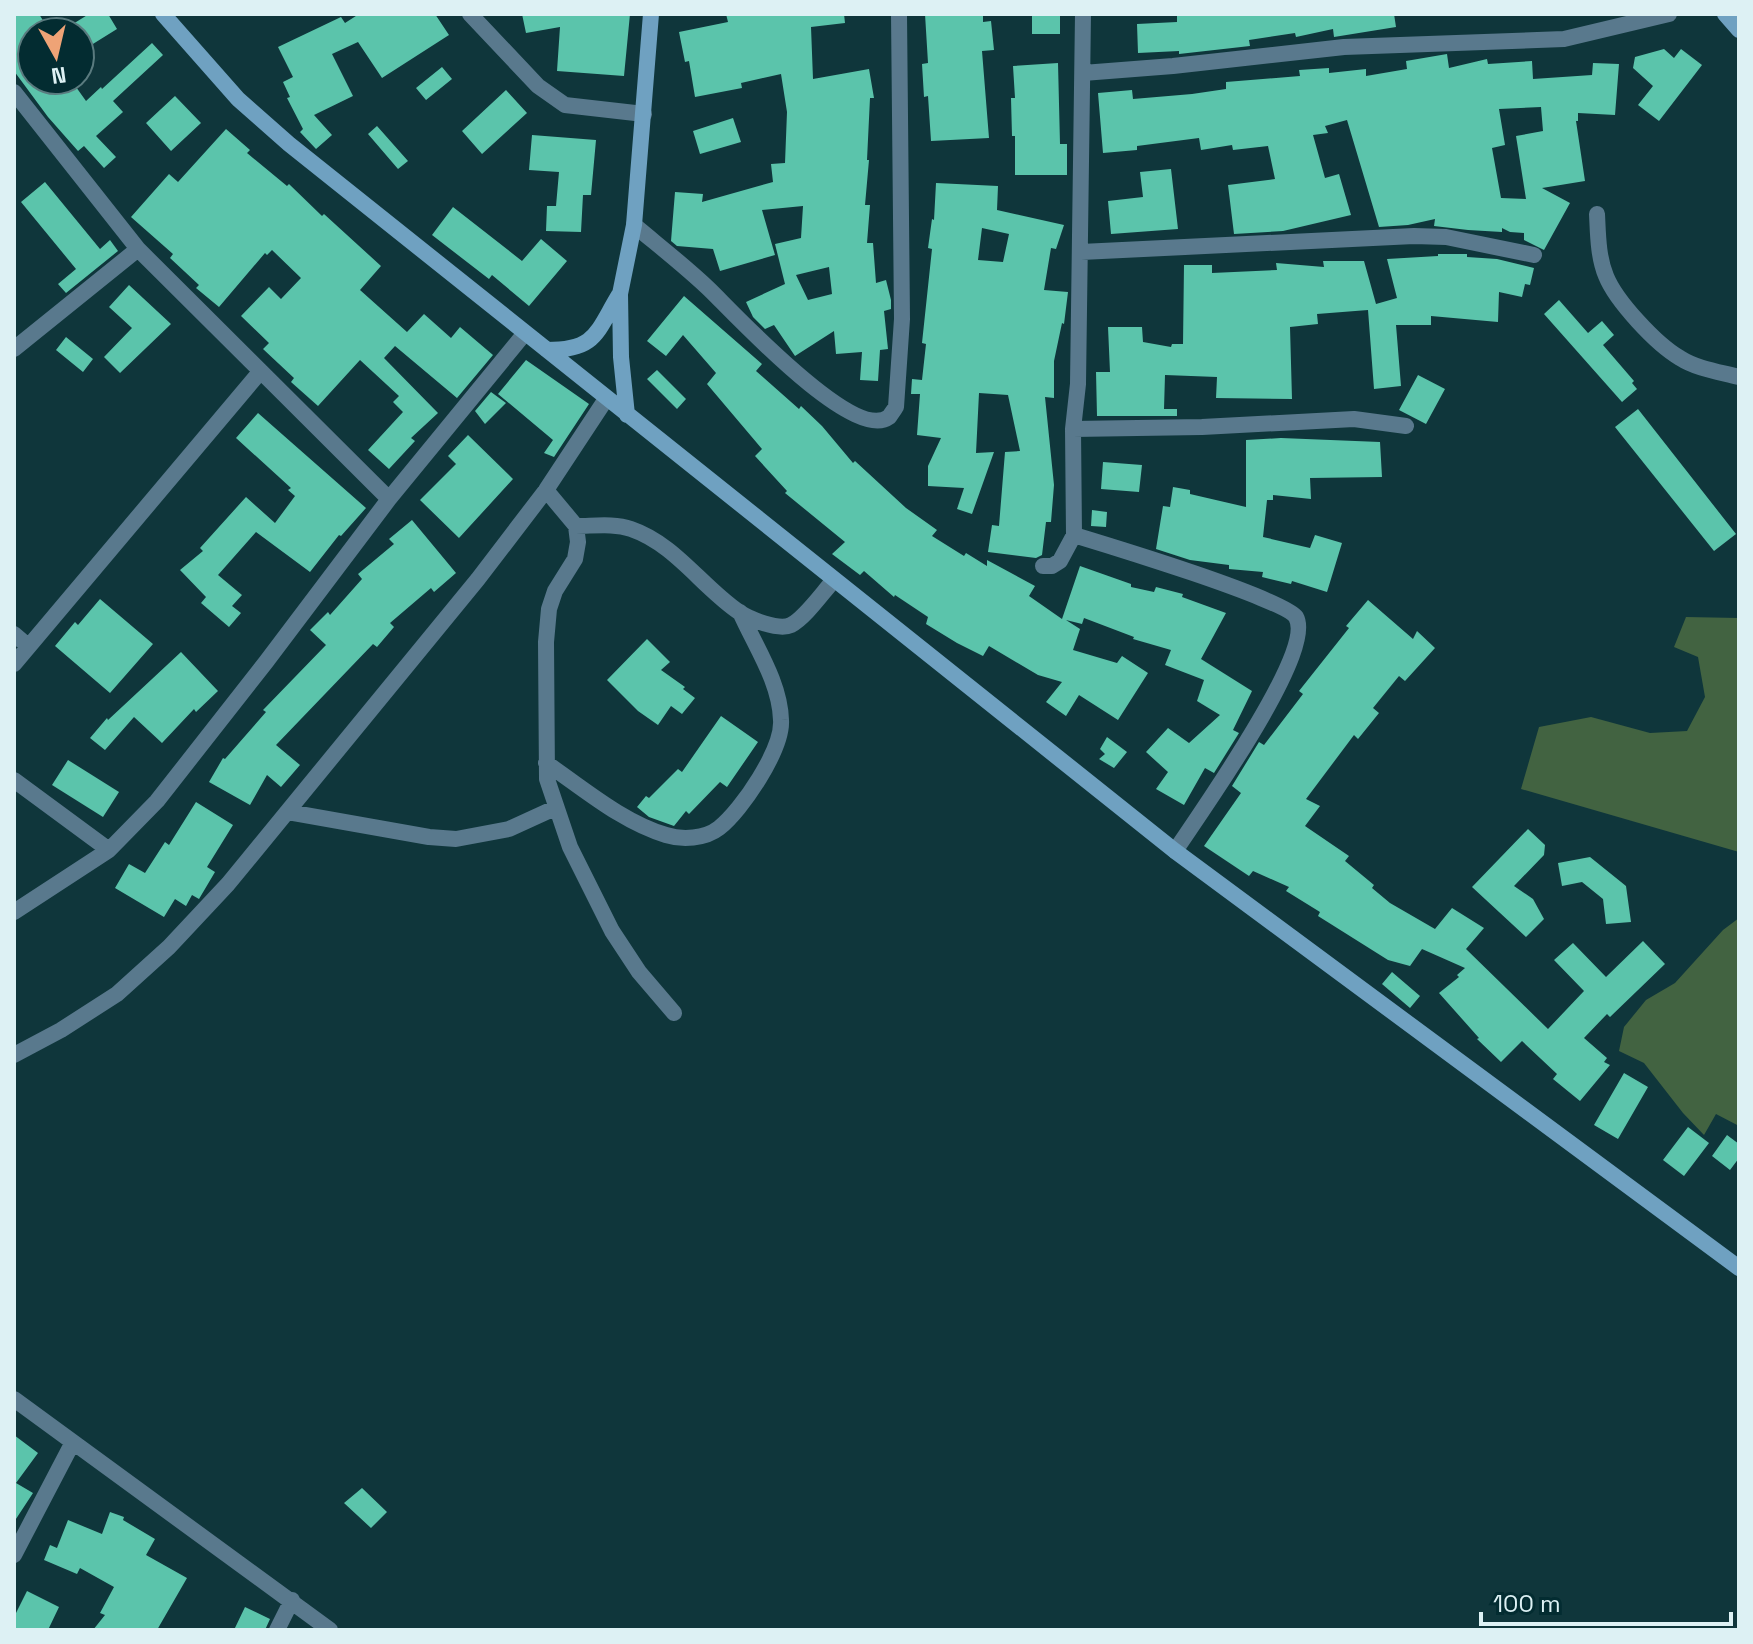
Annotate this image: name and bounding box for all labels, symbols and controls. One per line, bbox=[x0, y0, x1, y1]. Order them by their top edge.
north arrow bbox=[16, 16, 96, 96]
text: N bbox=[50, 61, 68, 91]
scale bar bbox=[1481, 1576, 1731, 1626]
text: 100 m bbox=[1493, 1588, 1561, 1619]

